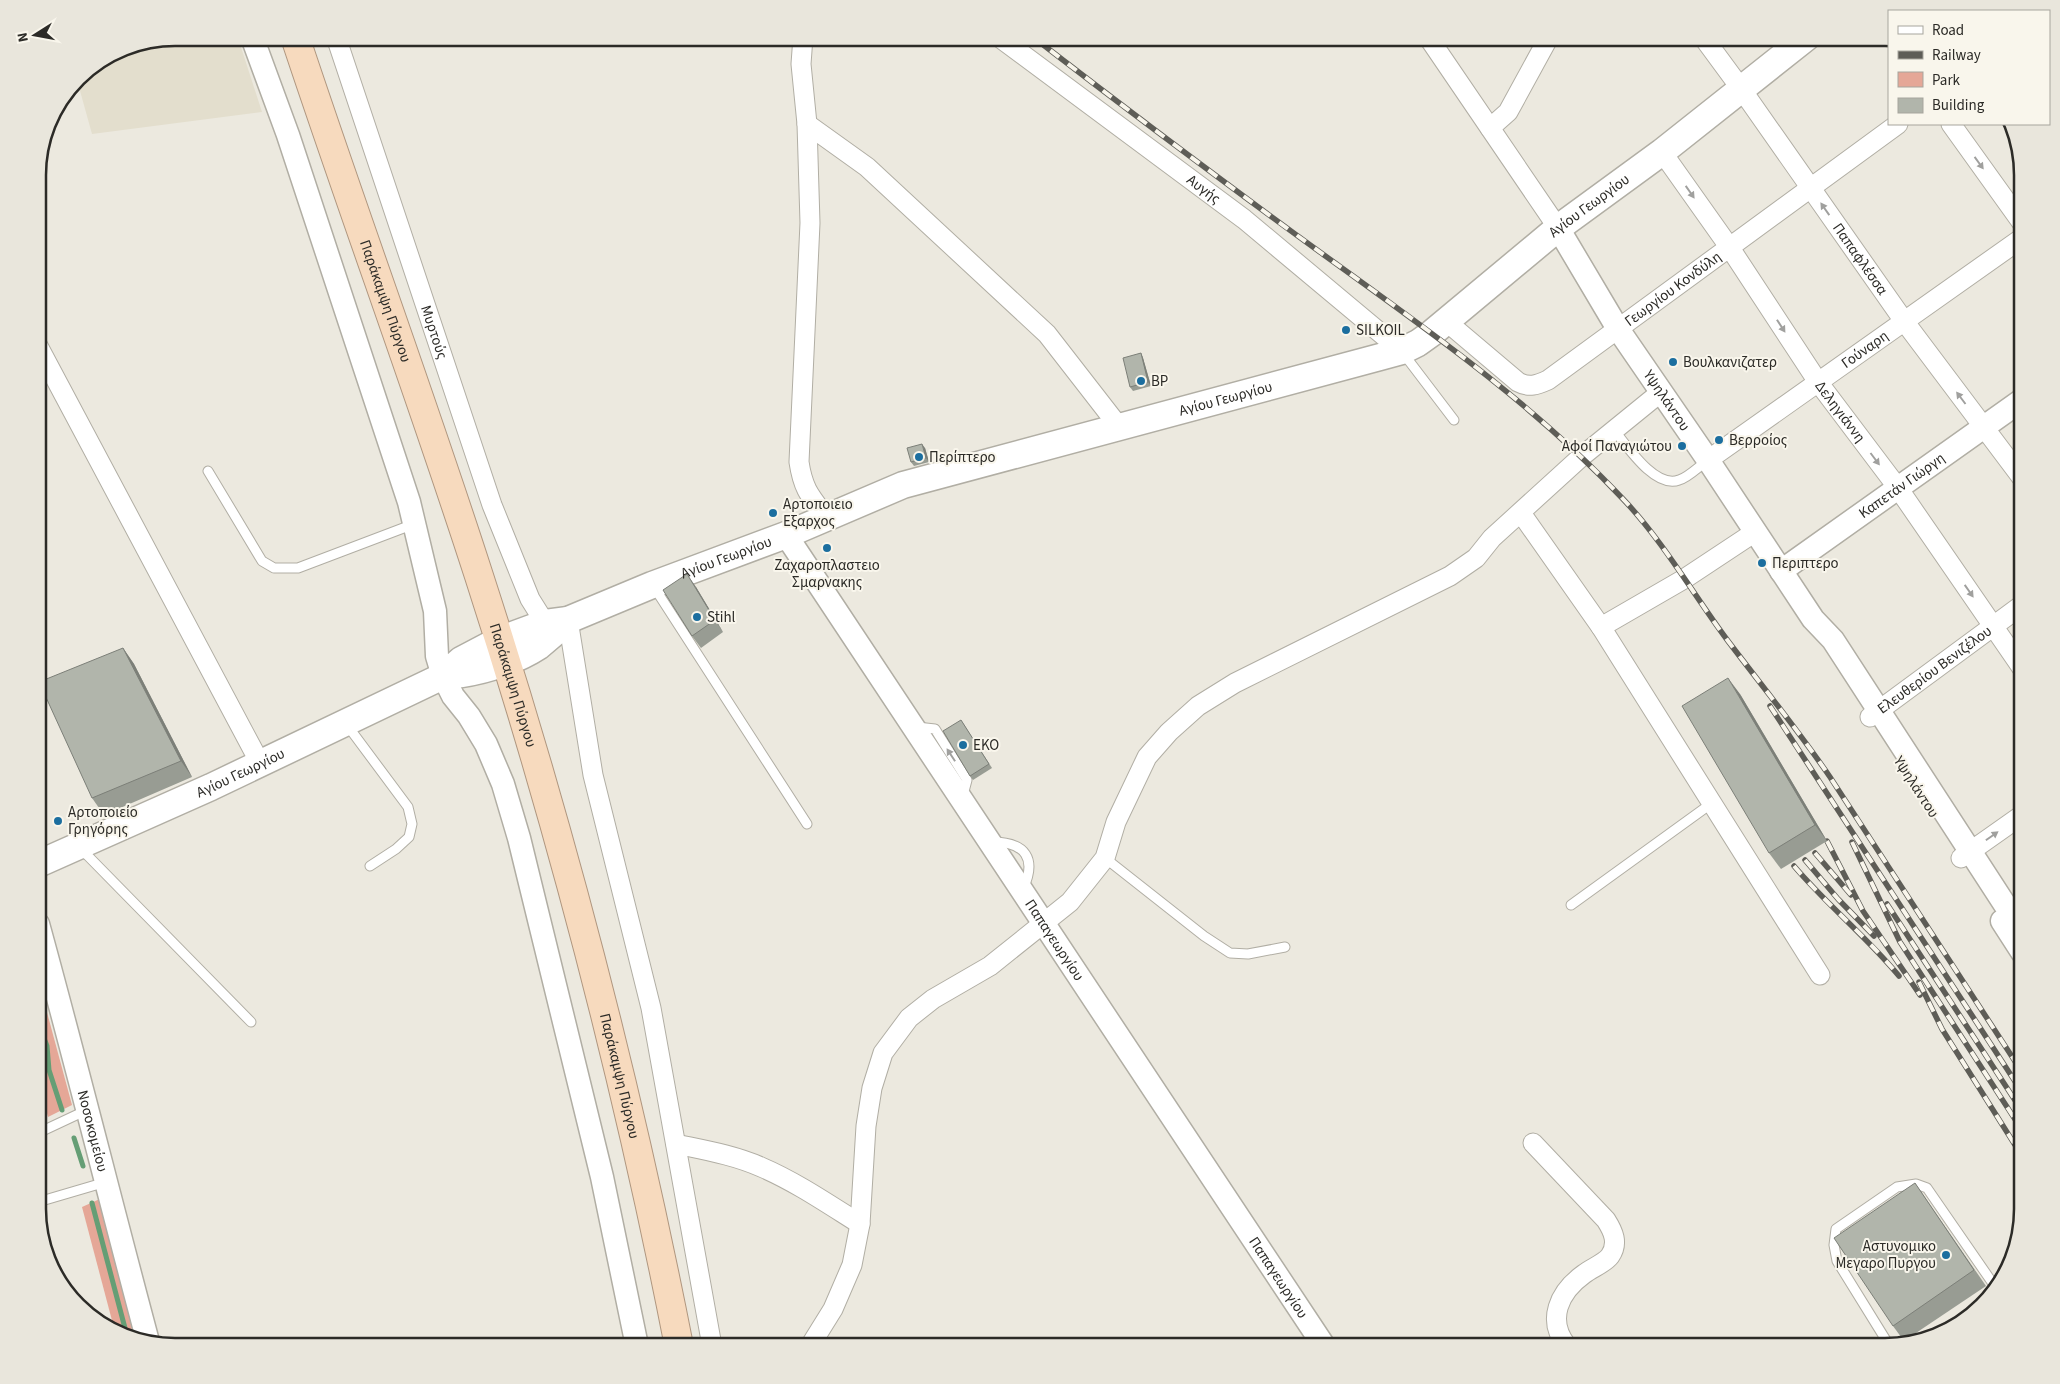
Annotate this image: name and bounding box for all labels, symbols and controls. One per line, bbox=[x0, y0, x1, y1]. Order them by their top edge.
north arrow bbox=[10, 10, 60, 60]
legend bbox=[1888, 10, 2050, 125]
text: Road bbox=[1932, 20, 1964, 41]
text: N bbox=[13, 31, 34, 44]
text: Railway bbox=[1932, 45, 1981, 66]
text: Park bbox=[1932, 70, 1961, 91]
text: Building bbox=[1932, 95, 1985, 116]
one-way arrow bbox=[1974, 156, 1985, 169]
street label: Αυγής bbox=[1182, 169, 1225, 209]
street label: Αγίου Γεωργίου bbox=[1544, 169, 1634, 242]
one-way arrow bbox=[1685, 185, 1695, 199]
one-way arrow bbox=[1820, 202, 1830, 216]
street label: Παπαφλέσσα bbox=[1828, 218, 1893, 300]
street label: Παράκαμψη Πύργου bbox=[355, 237, 417, 365]
street label: Γεωργίου Κονδύλη bbox=[1620, 246, 1726, 331]
street label: Μυρτούς bbox=[416, 302, 453, 362]
place label: SILKOIL bbox=[1356, 320, 1405, 341]
one-way arrow bbox=[1776, 320, 1786, 333]
marker: SILKOIL bbox=[1340, 324, 1352, 336]
street label: Γούναρη bbox=[1837, 325, 1893, 373]
place label: Βουλκανιζατερ bbox=[1683, 352, 1777, 373]
marker: Βουλκανιζατερ bbox=[1667, 356, 1679, 368]
street label: Υψηλάντου bbox=[1638, 365, 1695, 435]
place label: BP bbox=[1151, 371, 1168, 392]
marker: BP bbox=[1135, 375, 1147, 387]
street label: Αγίου Γεωργίου bbox=[1177, 376, 1274, 421]
street label: Δεληγιάννη bbox=[1810, 376, 1871, 447]
one-way arrow bbox=[1956, 392, 1967, 405]
place label: Βερροίος bbox=[1729, 430, 1788, 451]
marker: Βερροίος bbox=[1713, 434, 1725, 446]
place label: Αφοί Παναγιώτου bbox=[1562, 436, 1672, 457]
marker: Αφοί Παναγιώτου bbox=[1676, 440, 1688, 452]
place label: Περίπτερο bbox=[929, 447, 996, 468]
street label: Καπετάν Γιώργη bbox=[1854, 447, 1949, 523]
marker: Περίπτερο bbox=[913, 451, 925, 463]
one-way arrow bbox=[1870, 452, 1881, 465]
place label: Αρτοποιειο Εξαρχος bbox=[783, 494, 853, 532]
marker: Αρτοποιειο Εξαρχος bbox=[767, 507, 779, 519]
street label: Αγίου Γεωργίου bbox=[678, 531, 775, 584]
marker: Ζαχαροπλαστειο Σμαρνακης bbox=[821, 542, 833, 554]
place label: Περιπτερο bbox=[1772, 553, 1839, 574]
place label: Ζαχαροπλαστειο Σμαρνακης bbox=[774, 555, 880, 593]
marker: Περιπτερο bbox=[1756, 557, 1768, 569]
one-way arrow bbox=[1964, 584, 1974, 598]
place label: Stihl bbox=[707, 607, 736, 628]
marker: Stihl bbox=[691, 611, 703, 623]
street label: Ελευθερίου Βενιζέλου bbox=[1873, 620, 1996, 719]
street label: Παράκαμψη Πύργου bbox=[484, 621, 542, 750]
place label: EKO bbox=[973, 735, 999, 756]
marker: EKO bbox=[957, 739, 969, 751]
street label: Αγίου Γεωργίου bbox=[193, 743, 288, 803]
one-way arrow bbox=[947, 748, 956, 762]
street label: Υψηλάντου bbox=[1888, 751, 1944, 822]
place label: Αρτοποιείο Γρηγόρης bbox=[68, 802, 138, 840]
marker: Αρτοποιείο Γρηγόρης bbox=[52, 815, 64, 827]
one-way arrow bbox=[1985, 831, 1999, 841]
street label: Παπαγεωργίου bbox=[1020, 895, 1089, 985]
street label: Παράκαμψη Πύργου bbox=[595, 1011, 645, 1141]
street label: Νοσοκομείου bbox=[72, 1088, 113, 1174]
street label: Παπαγεωργίου bbox=[1244, 1233, 1313, 1322]
place label: Αστυνομικο Μεγαρο Πυργου bbox=[1835, 1236, 1936, 1274]
marker: Αστυνομικο Μεγαρο Πυργου bbox=[1940, 1249, 1952, 1261]

